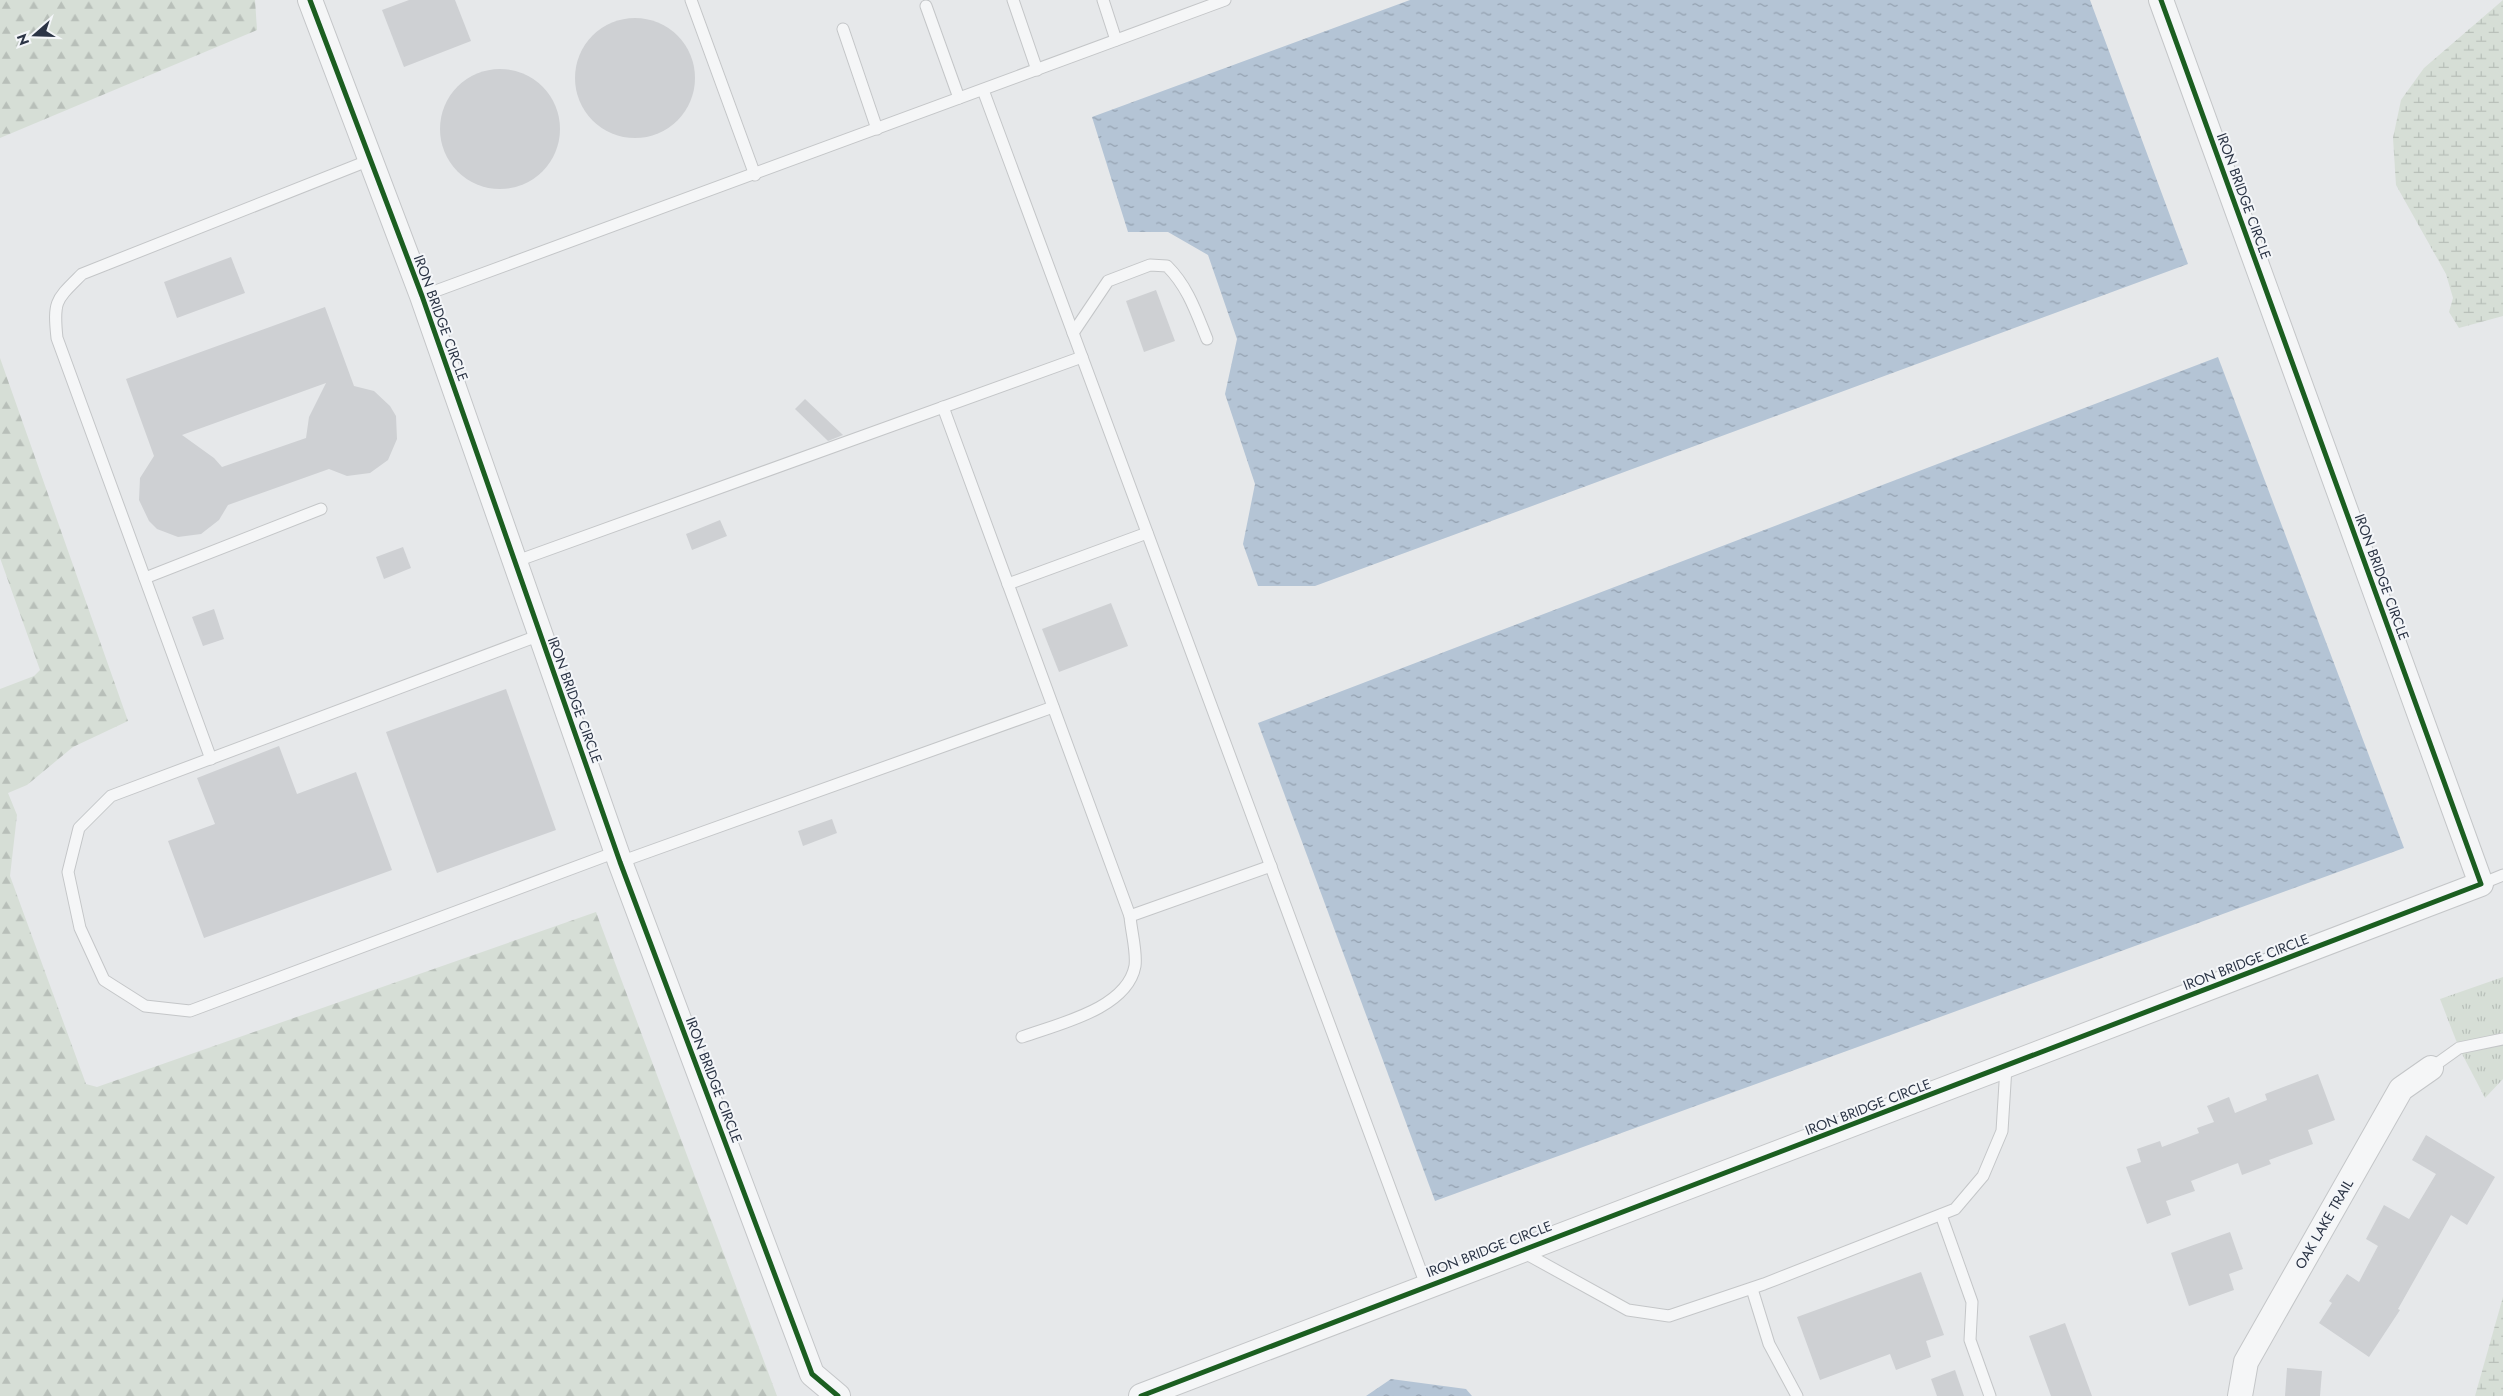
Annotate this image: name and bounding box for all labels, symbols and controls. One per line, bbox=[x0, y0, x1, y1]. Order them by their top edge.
north arrow bbox=[10, 10, 60, 60]
text: N bbox=[11, 31, 34, 48]
street label: IRON BRIDGE CIRCLE bbox=[2212, 130, 2276, 262]
street label: IRON BRIDGE CIRCLE bbox=[409, 252, 473, 384]
street label: IRON BRIDGE CIRCLE bbox=[2350, 511, 2414, 643]
street label: IRON BRIDGE CIRCLE bbox=[543, 634, 607, 766]
street label: IRON BRIDGE CIRCLE bbox=[2180, 929, 2312, 995]
street label: IRON BRIDGE CIRCLE bbox=[681, 1014, 747, 1146]
street label: IRON BRIDGE CIRCLE bbox=[1802, 1074, 1934, 1140]
street label: OAK LAKE TRAIL bbox=[2290, 1175, 2358, 1273]
street label: IRON BRIDGE CIRCLE bbox=[1423, 1216, 1555, 1282]

